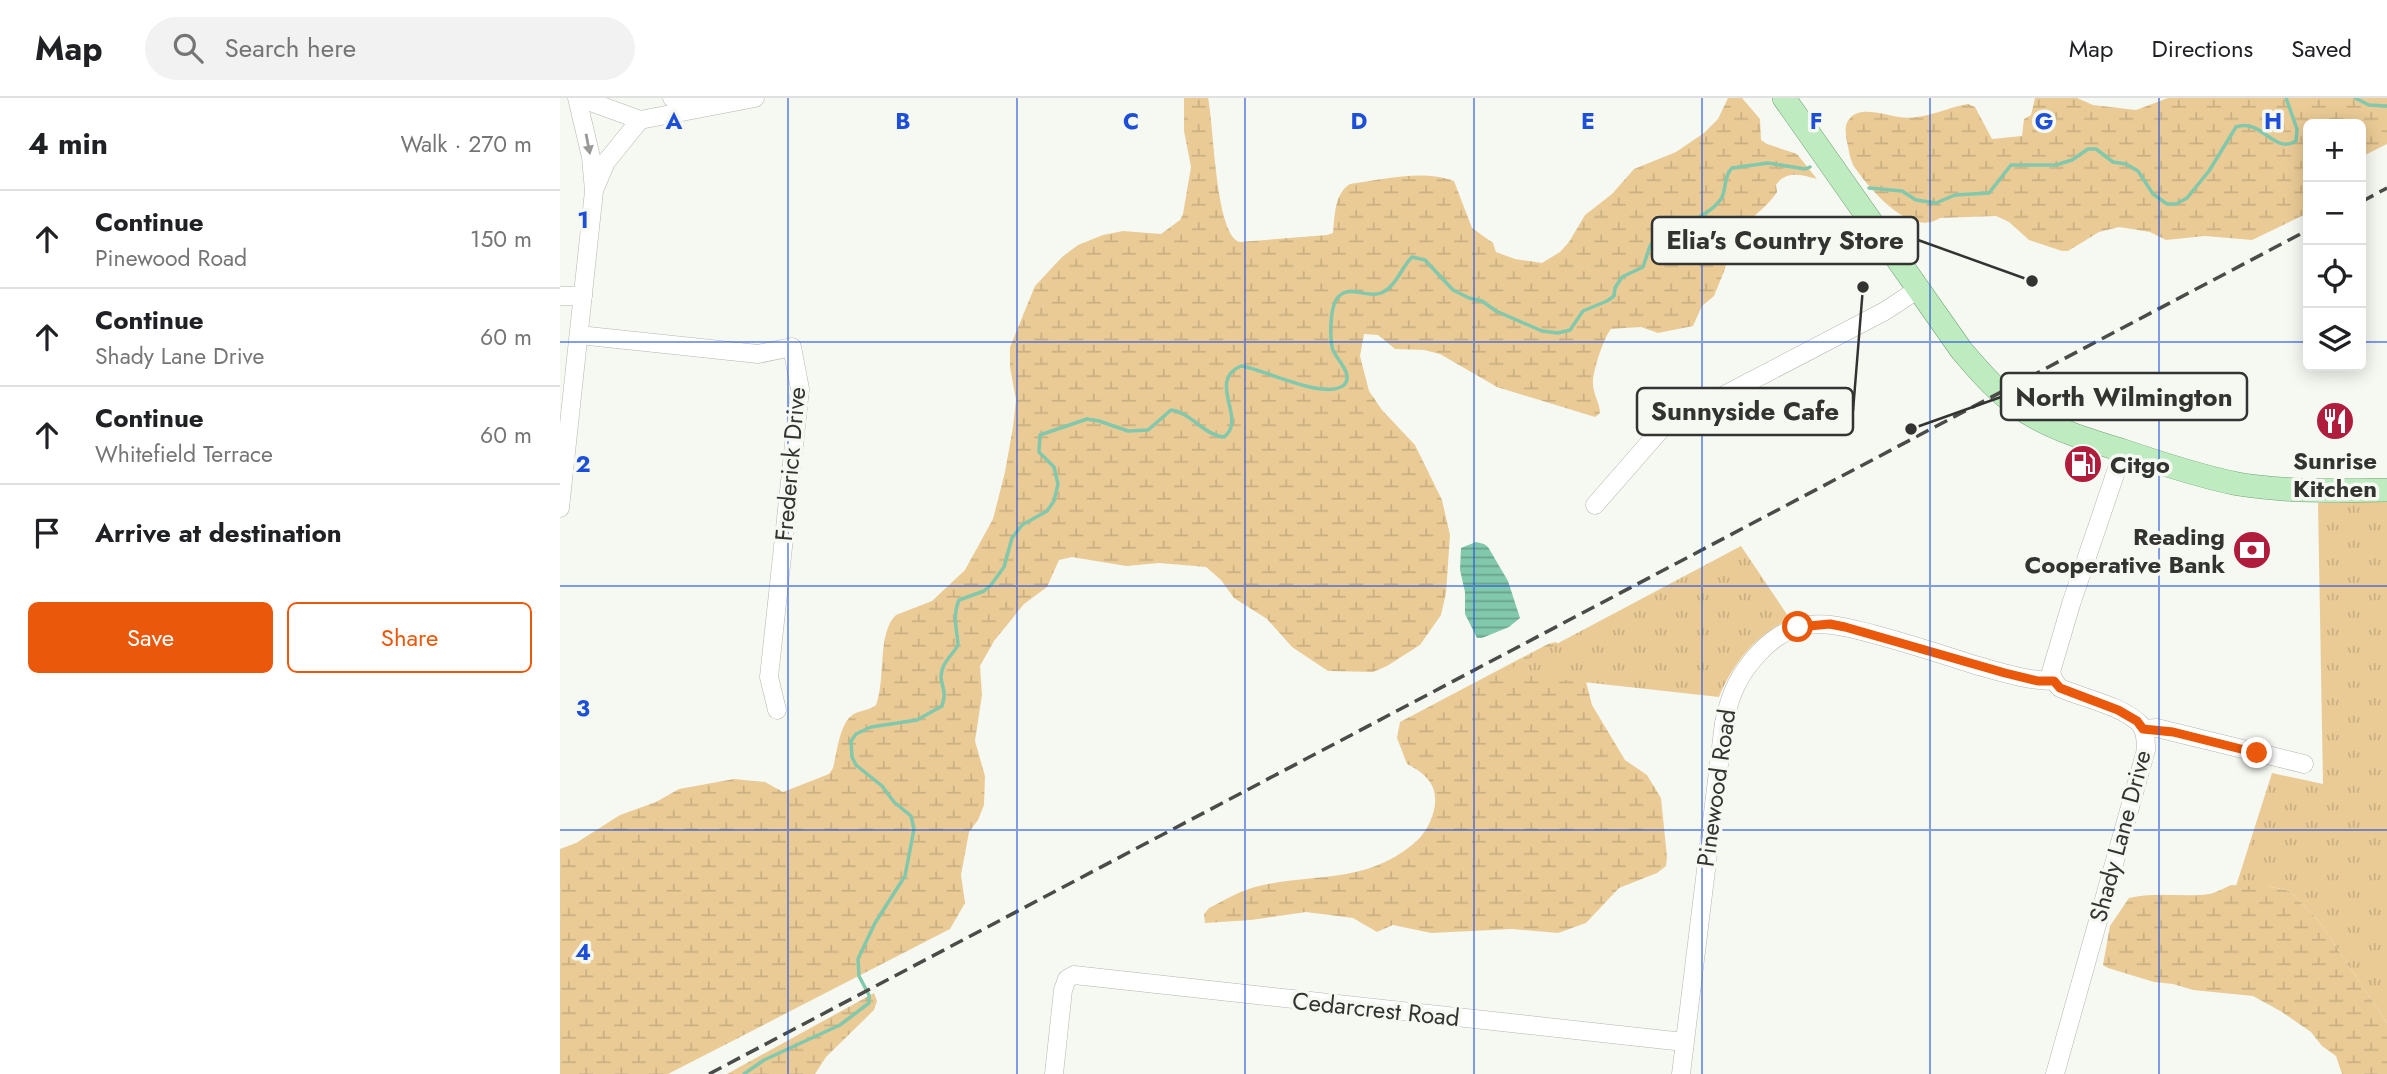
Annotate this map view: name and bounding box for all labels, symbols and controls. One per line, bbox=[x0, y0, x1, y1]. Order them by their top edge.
search box bbox=[145, 17, 635, 80]
text: Map bbox=[35, 25, 103, 72]
icon: search bbox=[169, 29, 207, 67]
text: Search here bbox=[225, 29, 356, 67]
text: Map bbox=[2069, 31, 2114, 66]
text: Directions bbox=[2152, 31, 2253, 66]
text: Saved bbox=[2291, 31, 2352, 66]
text: A bbox=[665, 104, 683, 138]
text: B bbox=[895, 104, 911, 138]
text: C bbox=[1123, 104, 1139, 138]
text: D bbox=[1351, 104, 1368, 138]
text: E bbox=[1581, 104, 1595, 138]
text: F bbox=[1810, 104, 1822, 138]
text: G bbox=[2035, 104, 2053, 138]
text: H bbox=[2264, 104, 2282, 138]
map controls bbox=[2303, 119, 2366, 371]
button: + bbox=[2303, 119, 2366, 182]
text: 4 min bbox=[28, 122, 108, 165]
text: Walk · 270 m bbox=[401, 127, 532, 161]
one-way arrow bbox=[583, 133, 594, 155]
button: − bbox=[2303, 182, 2366, 245]
text: Continue bbox=[95, 203, 204, 241]
text: 1 bbox=[577, 203, 589, 237]
callout: Elia's Country Store bbox=[1652, 217, 1918, 264]
icon: ahead bbox=[28, 220, 66, 258]
text: Elia's Country Store bbox=[1666, 221, 1904, 259]
text: 150 m bbox=[470, 222, 532, 256]
text: Pinewood Road bbox=[95, 241, 247, 275]
button: locate bbox=[2303, 245, 2366, 308]
text: Continue bbox=[95, 301, 204, 339]
button: layers bbox=[2303, 308, 2366, 371]
icon: ahead bbox=[28, 318, 66, 356]
text: 60 m bbox=[480, 320, 532, 354]
text: Shady Lane Drive bbox=[95, 339, 264, 373]
callout: North Wilmington bbox=[2001, 373, 2247, 420]
text: North Wilmington bbox=[2015, 378, 2233, 416]
street label: Frederick Drive bbox=[766, 385, 814, 543]
callout: Sunnyside Cafe bbox=[1637, 388, 1853, 435]
text: Sunnyside Cafe bbox=[1651, 392, 1839, 430]
text: Continue bbox=[95, 399, 204, 437]
restaurant icon: Sunrise Kitchen bbox=[2314, 400, 2356, 442]
icon: ahead bbox=[28, 416, 66, 454]
text: 60 m bbox=[480, 418, 532, 452]
text: Whitefield Terrace bbox=[95, 437, 273, 471]
fuel station icon: Citgo bbox=[2062, 443, 2104, 485]
place label: Sunrise Kitchen bbox=[2293, 443, 2377, 506]
text: 2 bbox=[575, 447, 591, 481]
place label: Citgo bbox=[2110, 447, 2170, 482]
icon: arrive bbox=[28, 514, 66, 552]
text: Arrive at destination bbox=[95, 514, 342, 552]
place label: Reading Cooperative Bank bbox=[2024, 519, 2225, 582]
bank icon: Reading Cooperative Bank bbox=[2231, 529, 2273, 571]
button: Save bbox=[28, 602, 273, 673]
button: Share bbox=[287, 602, 532, 673]
route start bbox=[1782, 611, 1813, 642]
text: 3 bbox=[576, 691, 590, 725]
street label: Pinewood Road bbox=[1688, 707, 1744, 869]
route end bbox=[2241, 737, 2272, 768]
street label: Shady Lane Drive bbox=[2080, 746, 2160, 926]
text: 4 bbox=[575, 935, 591, 969]
street label: Cedarcrest Road bbox=[1291, 983, 1461, 1035]

